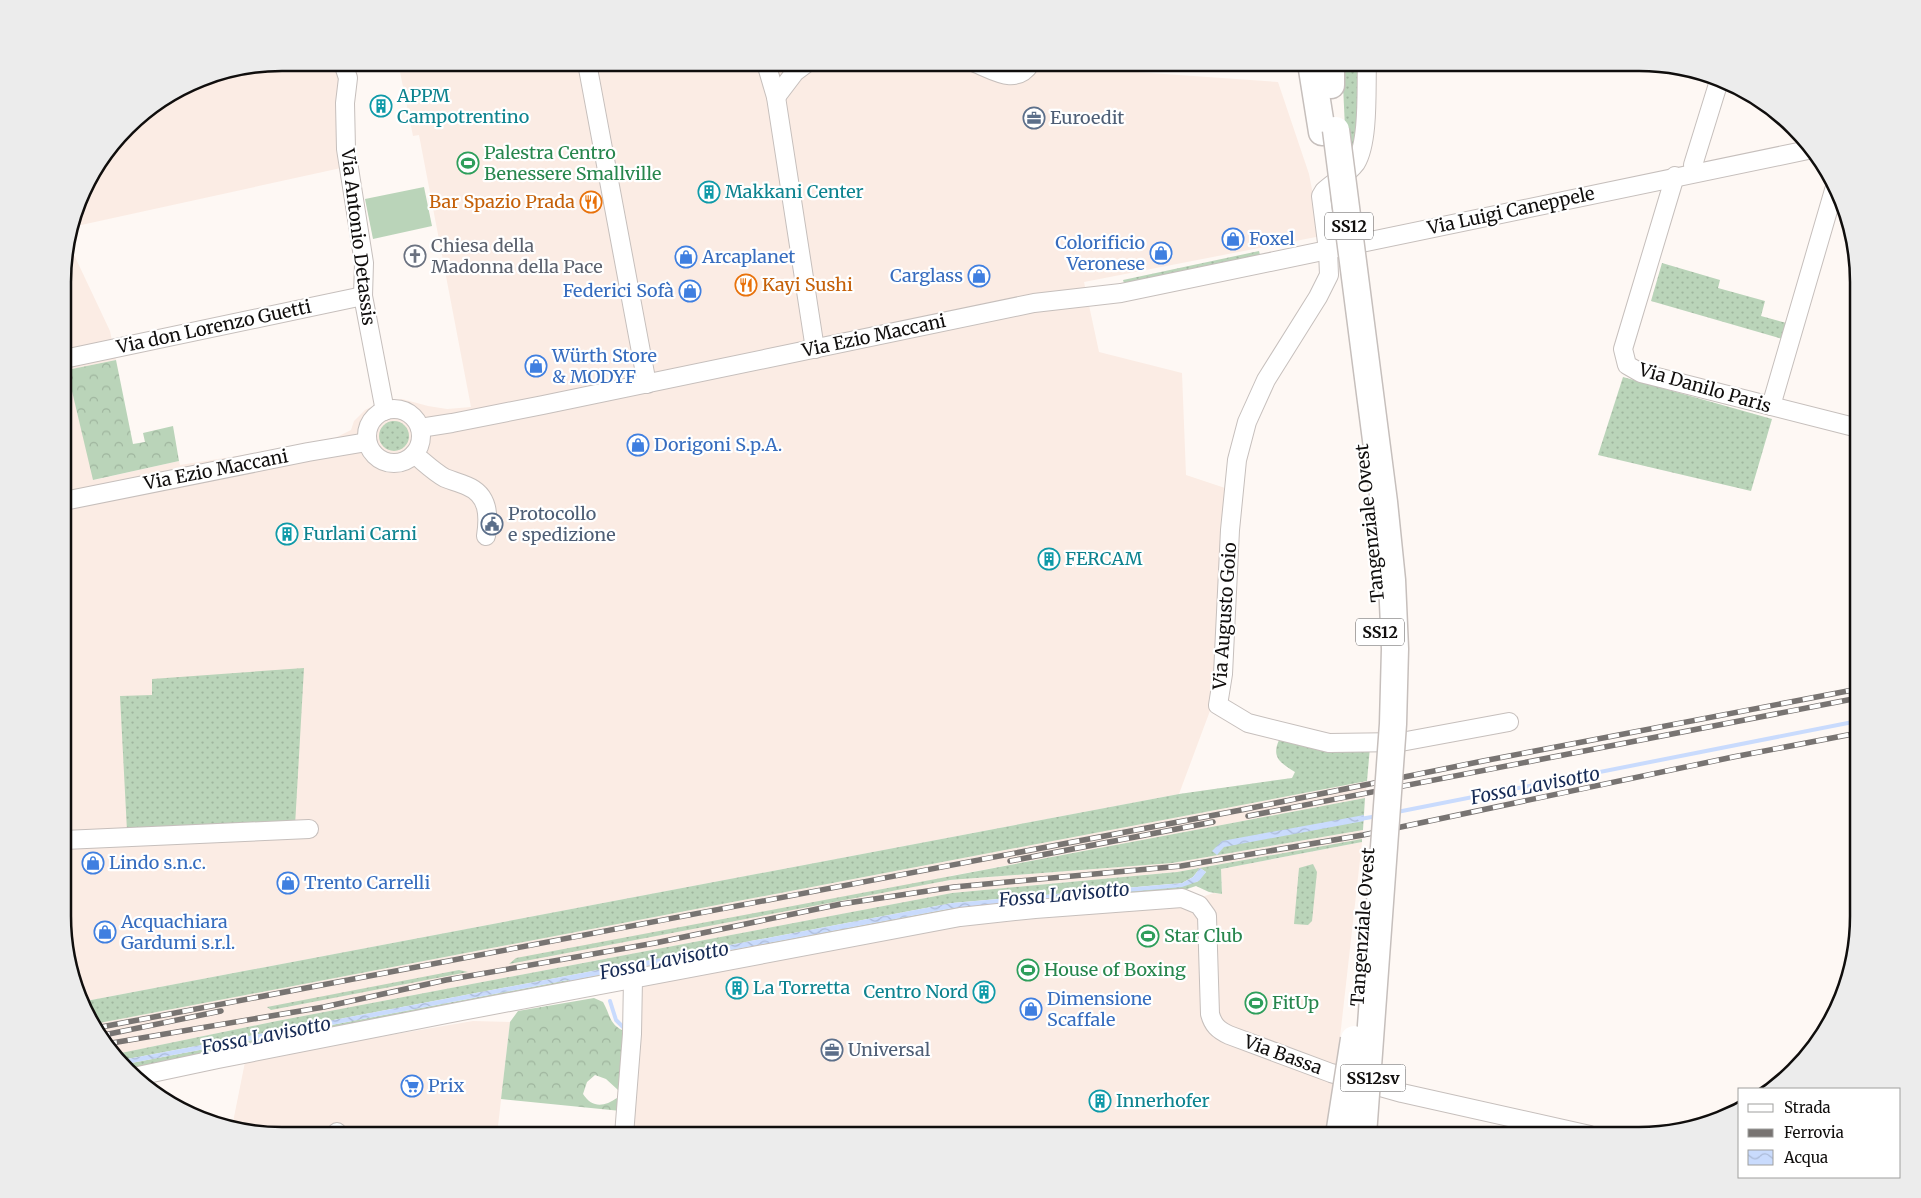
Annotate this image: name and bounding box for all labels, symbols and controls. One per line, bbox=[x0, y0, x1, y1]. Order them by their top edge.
place label: APPM Campotrentino bbox=[396, 84, 529, 128]
building icon: APPM Campotrentino bbox=[369, 94, 393, 118]
office icon: Euroedit bbox=[1022, 106, 1046, 130]
place label: Euroedit bbox=[1050, 106, 1124, 129]
place label: Palestra Centro Benessere Smallville bbox=[484, 141, 661, 185]
street label: Via Antonio Detassis bbox=[336, 146, 381, 327]
sports icon: Palestra Centro Benessere Smallville bbox=[456, 151, 480, 175]
building icon: Makkani Center bbox=[697, 180, 721, 204]
place label: Makkani Center bbox=[725, 180, 864, 203]
street label: Via Luigi Caneppele bbox=[1424, 182, 1597, 240]
place label: Bar Spazio Prada bbox=[429, 190, 575, 213]
restaurant icon: Bar Spazio Prada bbox=[579, 190, 603, 214]
road number: SS12 bbox=[1325, 212, 1373, 240]
shop icon: Foxel bbox=[1221, 227, 1245, 251]
place label: Foxel bbox=[1249, 227, 1295, 250]
place label: Colorificio Veronese bbox=[1055, 231, 1145, 275]
place label: Chiesa della Madonna della Pace bbox=[431, 234, 603, 278]
shop icon: Colorificio Veronese bbox=[1149, 241, 1173, 265]
church icon: Chiesa della Madonna della Pace bbox=[403, 244, 427, 268]
shop icon: Arcaplanet bbox=[674, 245, 698, 269]
place label: Arcaplanet bbox=[701, 245, 795, 268]
place label: Carglass bbox=[890, 264, 963, 287]
shop icon: Carglass bbox=[967, 264, 991, 288]
restaurant icon: Kayi Sushi bbox=[734, 273, 758, 297]
place label: Kayi Sushi bbox=[762, 273, 853, 296]
place label: Federici Sofà bbox=[563, 279, 674, 302]
shop icon: Federici Sofà bbox=[678, 279, 702, 303]
street label: Via don Lorenzo Guetti bbox=[114, 295, 313, 359]
street label: Via Ezio Maccani bbox=[799, 309, 948, 362]
place label: Würth Store & MODYF bbox=[551, 344, 657, 388]
shop icon: Würth Store & MODYF bbox=[524, 354, 548, 378]
street label: Via Danilo Paris bbox=[1635, 357, 1774, 417]
shop icon: Dorigoni S.p.A. bbox=[626, 433, 650, 457]
place label: Dorigoni S.p.A. bbox=[654, 433, 782, 456]
street label: Tangenziale Ovest bbox=[1350, 443, 1389, 603]
street label: Via Ezio Maccani bbox=[141, 444, 290, 495]
place label: Protocollo e spedizione bbox=[508, 502, 616, 546]
public building icon: Protocollo e spedizione bbox=[480, 512, 504, 536]
building icon: Furlani Carni bbox=[275, 522, 299, 546]
place label: Furlani Carni bbox=[303, 522, 417, 545]
street label: Via Augusto Goio bbox=[1208, 542, 1241, 691]
building icon: FERCAM bbox=[1037, 547, 1061, 571]
place label: FERCAM bbox=[1065, 547, 1143, 570]
road number: SS12 bbox=[1356, 618, 1404, 646]
water label: Fossa Lavisotto bbox=[1467, 761, 1602, 809]
street label: Tangenziale Ovest bbox=[1345, 847, 1380, 1007]
shop icon: Lindo s.n.c. bbox=[81, 851, 105, 875]
place label: Lindo s.n.c. bbox=[109, 851, 206, 874]
shop icon: Trento Carrelli bbox=[276, 871, 300, 895]
place label: Trento Carrelli bbox=[304, 871, 430, 894]
water label: Fossa Lavisotto bbox=[997, 876, 1131, 912]
place label: Acquachiara Gardumi s.r.l. bbox=[120, 910, 235, 954]
shop icon: Acquachiara Gardumi s.r.l. bbox=[93, 920, 117, 944]
sports icon: Star Club bbox=[1136, 924, 1160, 948]
place label: Star Club bbox=[1164, 924, 1243, 947]
water label: Fossa Lavisotto bbox=[596, 936, 731, 984]
sports icon: House of Boxing bbox=[1016, 958, 1040, 982]
place label: House of Boxing bbox=[1044, 958, 1186, 981]
building icon: La Torretta bbox=[725, 976, 749, 1000]
place label: La Torretta bbox=[753, 976, 851, 999]
place label: Centro Nord bbox=[863, 980, 968, 1003]
building icon: Centro Nord bbox=[972, 980, 996, 1004]
place label: Dimensione Scaffale bbox=[1047, 987, 1152, 1031]
sports icon: FitUp bbox=[1244, 991, 1268, 1015]
place label: FitUp bbox=[1272, 991, 1319, 1014]
shop icon: Dimensione Scaffale bbox=[1019, 997, 1043, 1021]
water label: Fossa Lavisotto bbox=[198, 1011, 333, 1059]
street label: Via Bassa bbox=[1240, 1029, 1326, 1079]
office icon: Universal bbox=[820, 1038, 844, 1062]
place label: Universal bbox=[848, 1038, 931, 1061]
road number: SS12sv bbox=[1340, 1064, 1406, 1092]
supermarket icon: Prix bbox=[400, 1074, 424, 1098]
place label: Prix bbox=[428, 1074, 465, 1097]
legend bbox=[1738, 1088, 1901, 1178]
building icon: Innerhofer bbox=[1088, 1089, 1112, 1113]
place label: Innerhofer bbox=[1116, 1089, 1210, 1112]
text: Strada bbox=[1784, 1098, 1831, 1117]
text: Ferrovia bbox=[1784, 1123, 1844, 1142]
text: Acqua bbox=[1783, 1148, 1828, 1167]

